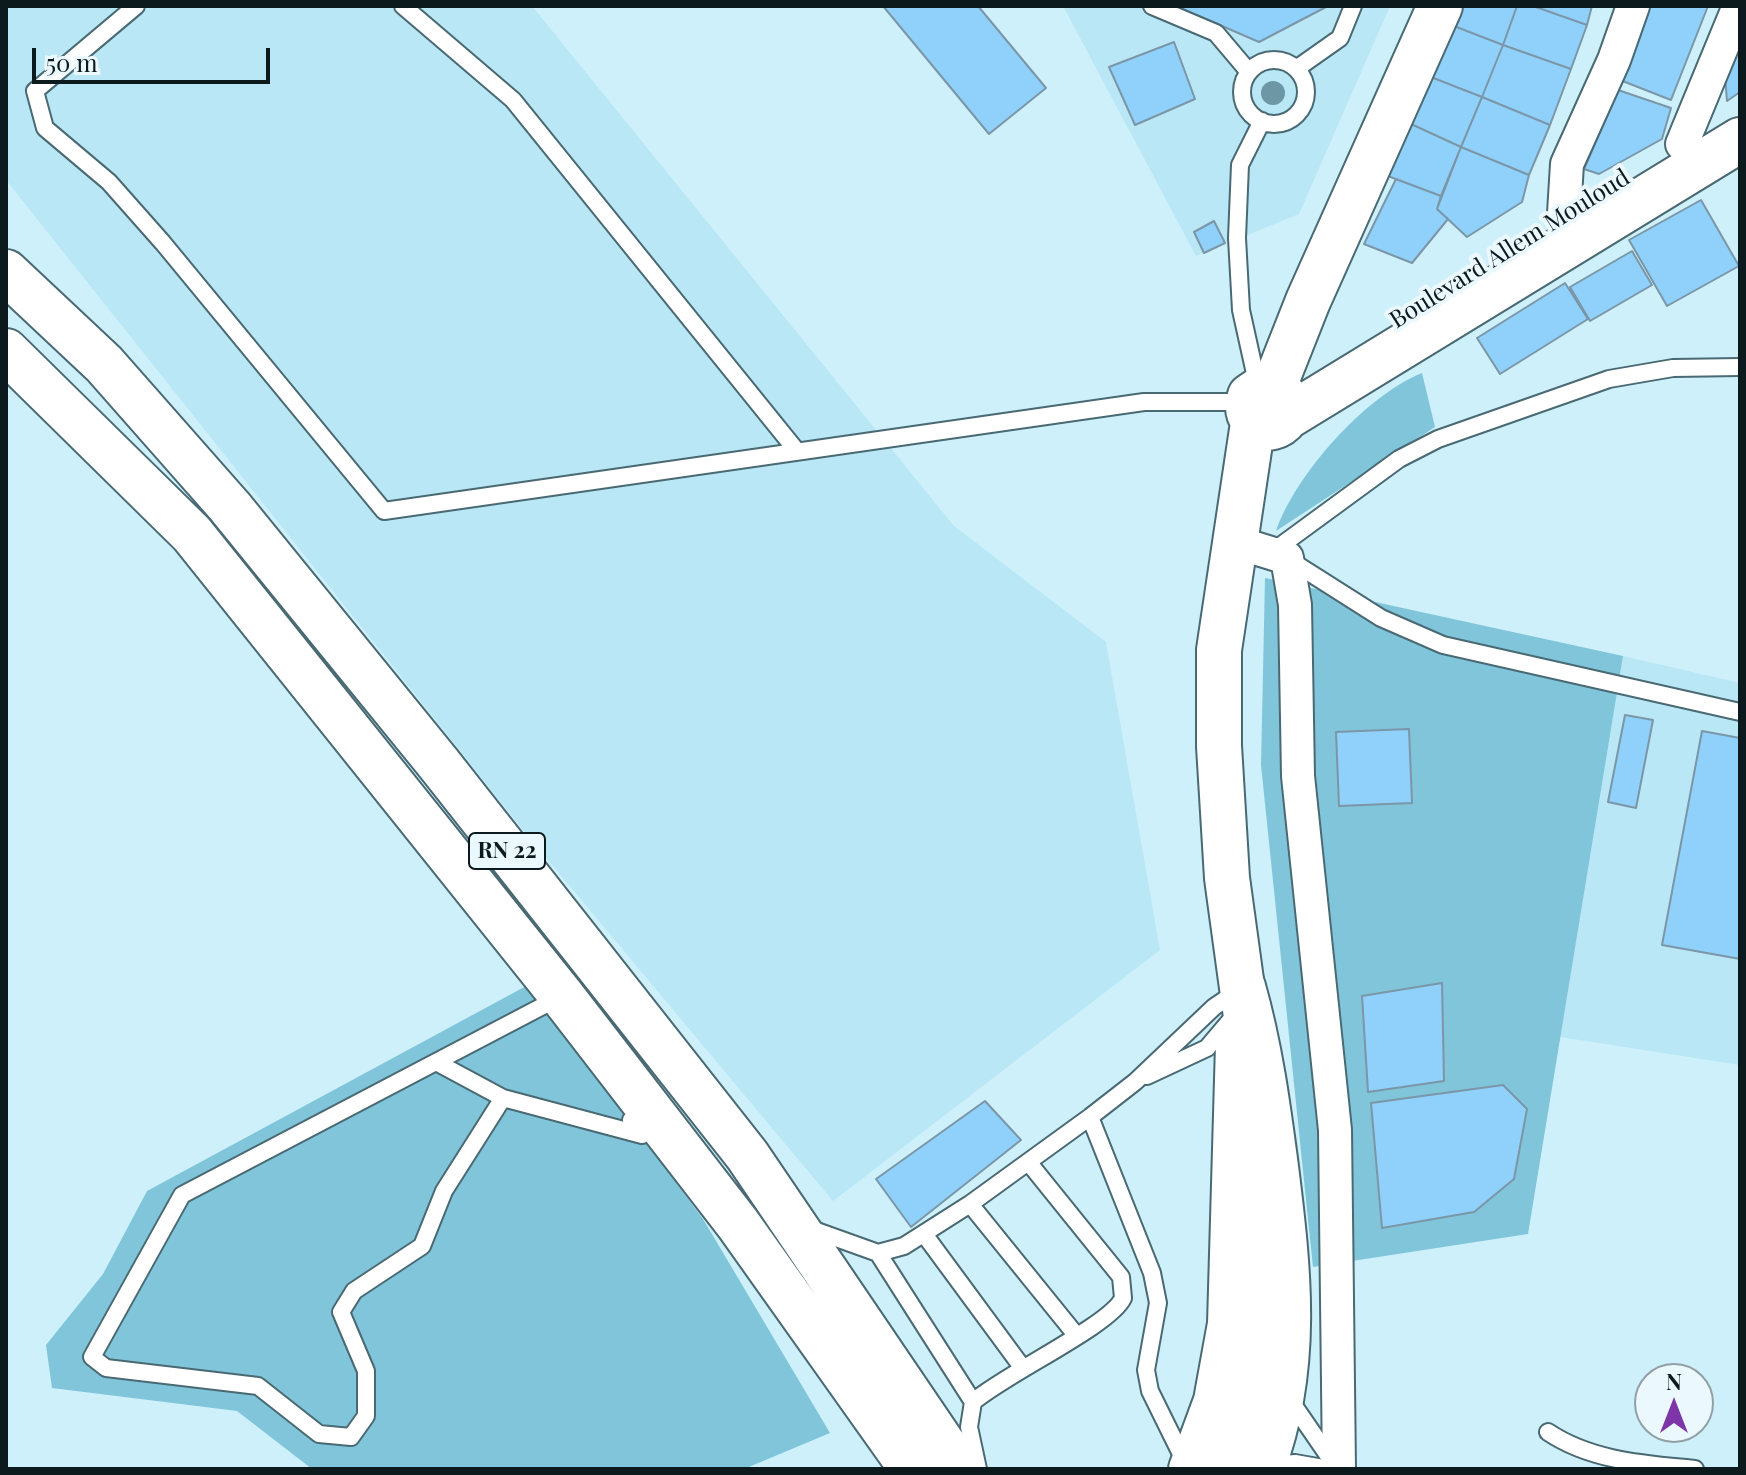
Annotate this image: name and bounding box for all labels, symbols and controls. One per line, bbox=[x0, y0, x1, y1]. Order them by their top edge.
scale bar bbox=[36, 32, 274, 82]
text: 50 m bbox=[46, 46, 98, 78]
street label: Boulevard Allem Mouloud bbox=[1385, 163, 1635, 335]
road number: RN 22 bbox=[469, 833, 545, 869]
north arrow bbox=[1634, 1363, 1714, 1443]
text: N bbox=[1666, 1366, 1682, 1396]

